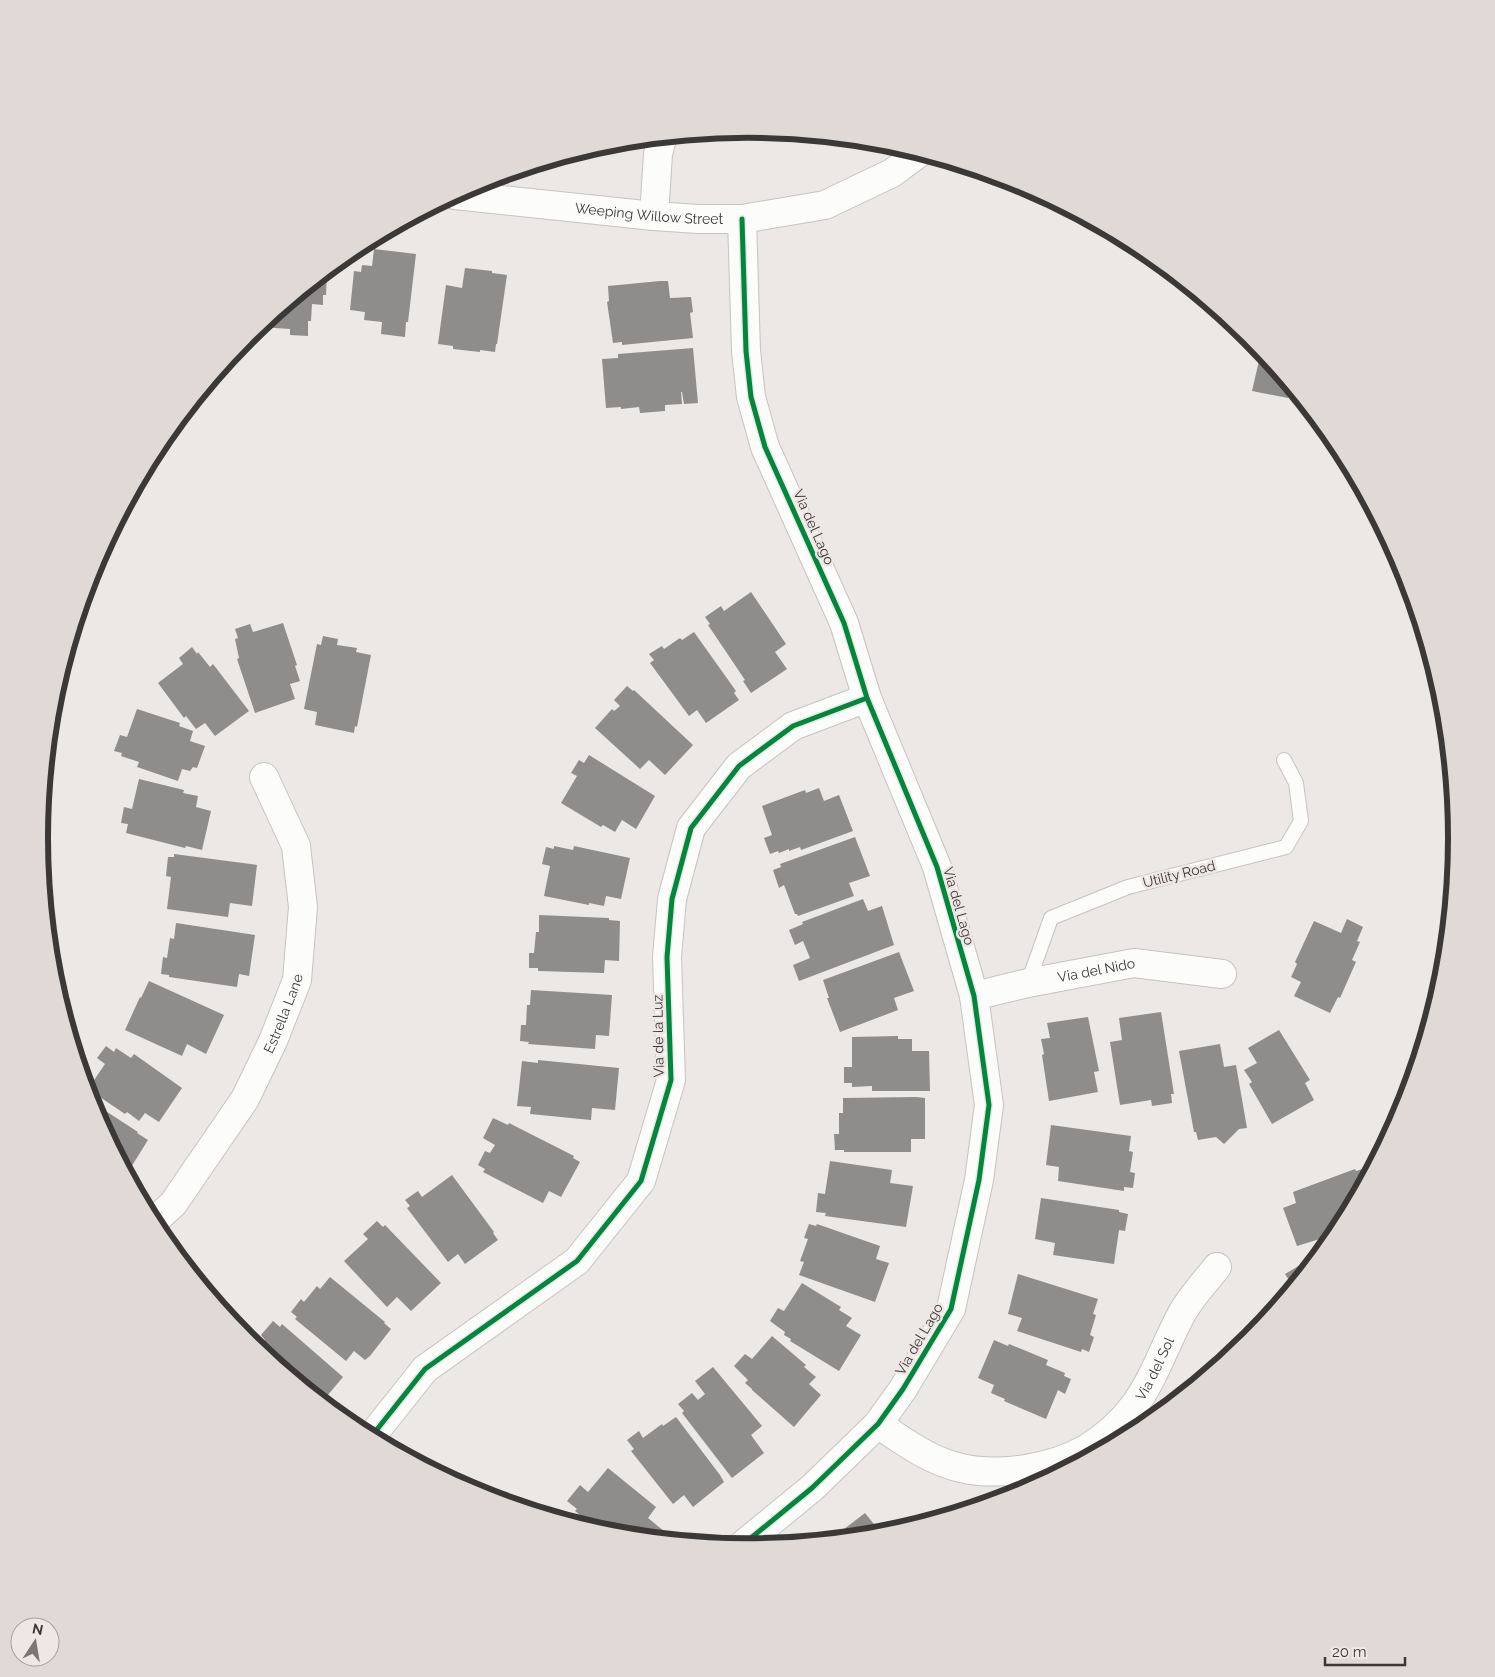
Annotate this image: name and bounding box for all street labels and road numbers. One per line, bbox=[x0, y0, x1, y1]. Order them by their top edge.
street label: Weeping Willow Street bbox=[574, 200, 723, 227]
street label: Via del Lago bbox=[790, 487, 838, 567]
street label: Utility Road bbox=[1141, 857, 1217, 891]
street label: Via del Lago bbox=[940, 865, 978, 947]
street label: Via del Nido bbox=[1056, 955, 1136, 985]
street label: Estrella Lane bbox=[260, 974, 305, 1056]
street label: Via de la Luz bbox=[649, 994, 667, 1077]
street label: Via del Lago bbox=[892, 1300, 946, 1378]
street label: Via del Sol bbox=[1132, 1334, 1177, 1403]

